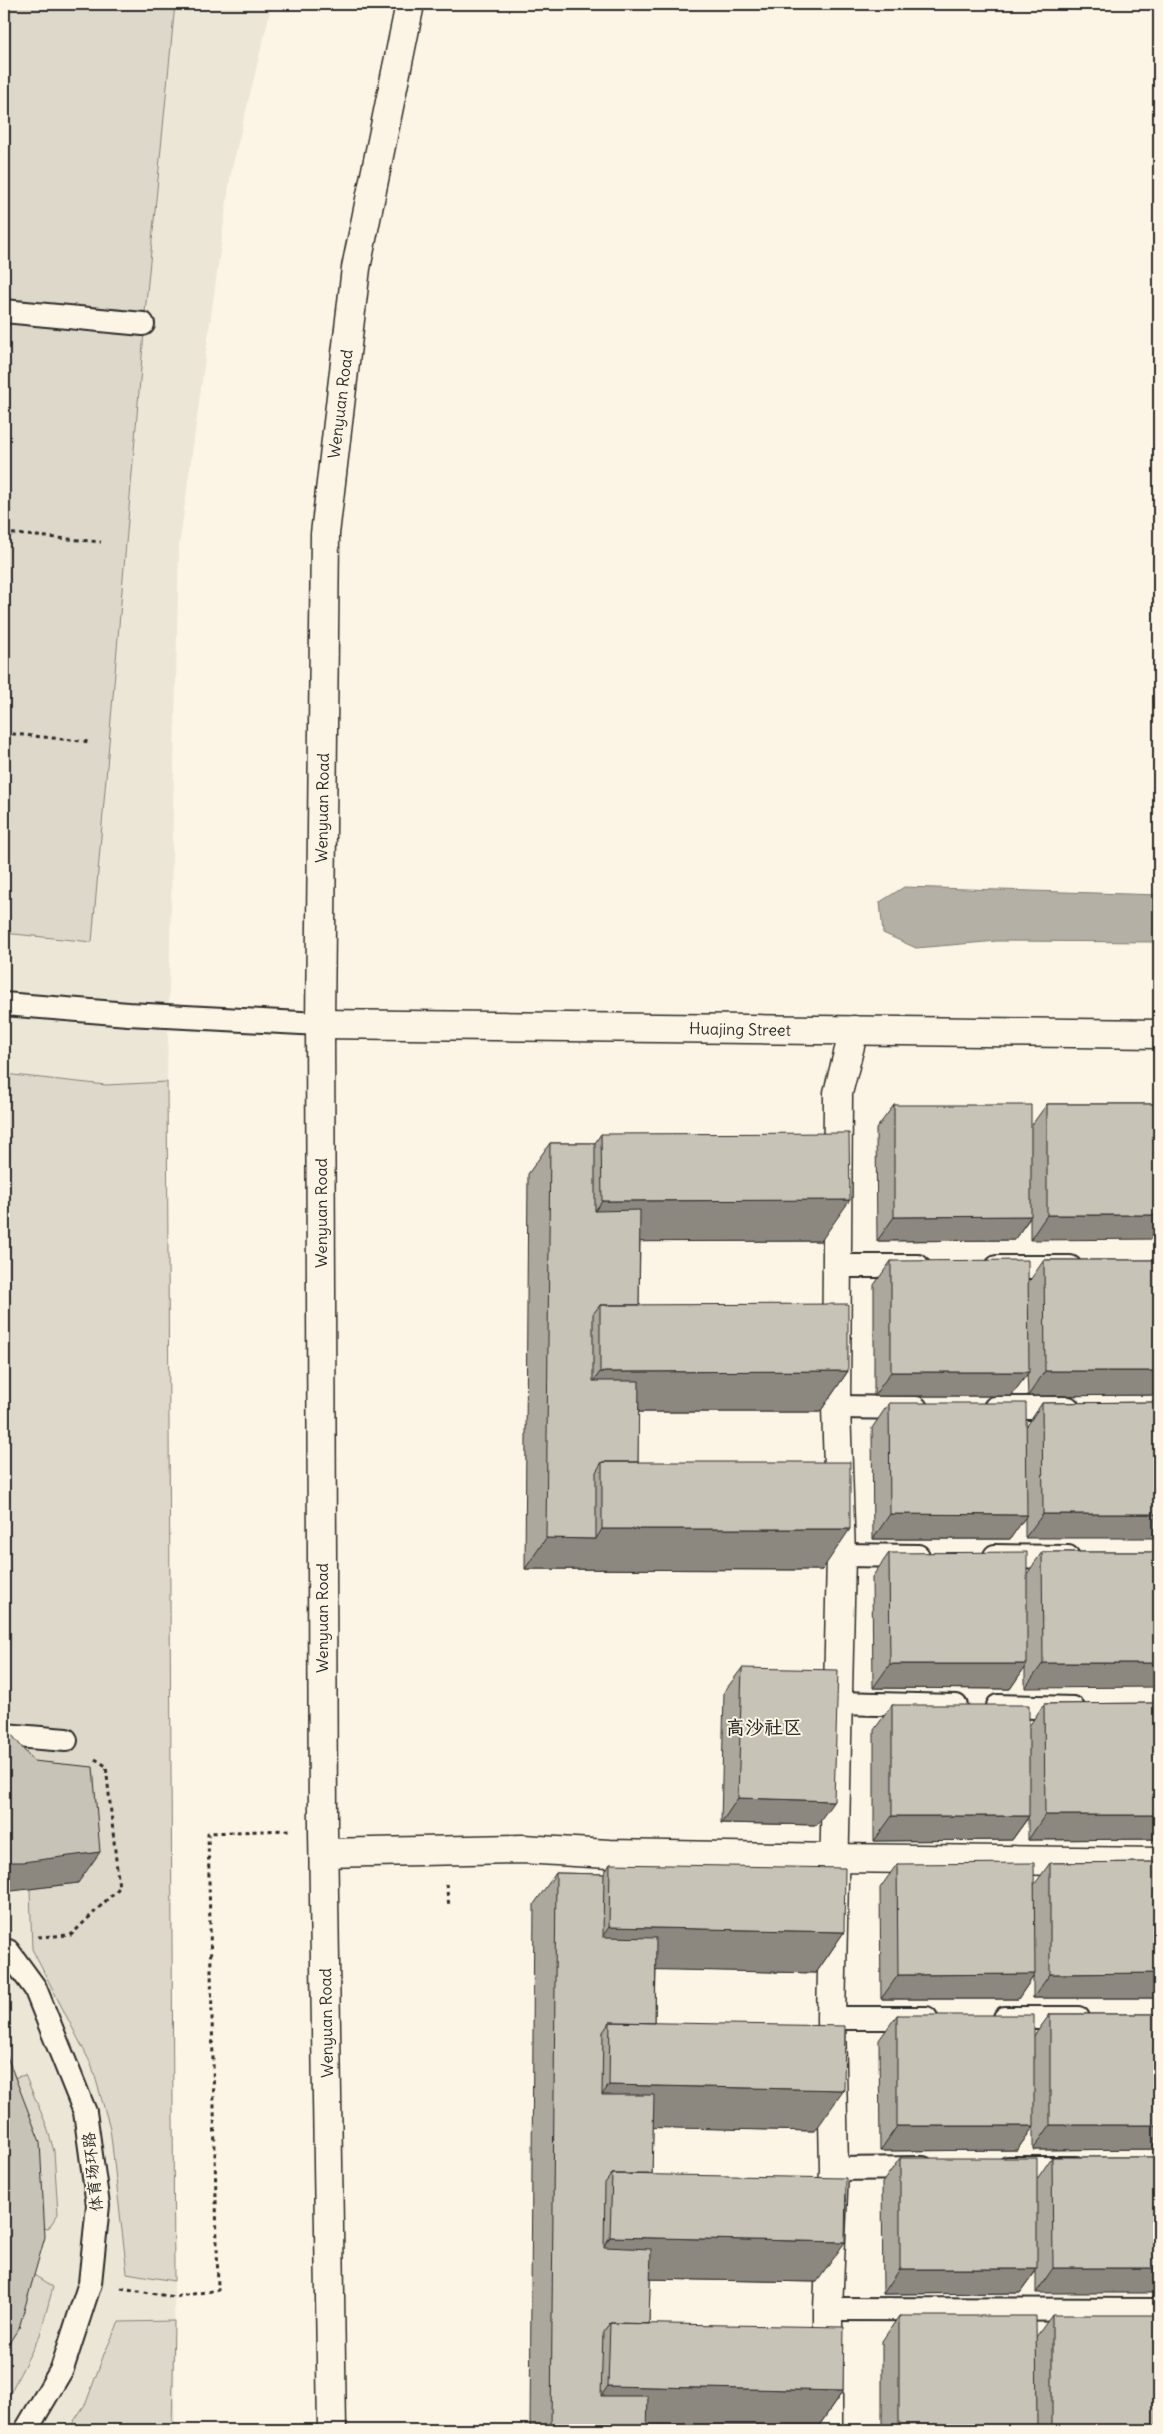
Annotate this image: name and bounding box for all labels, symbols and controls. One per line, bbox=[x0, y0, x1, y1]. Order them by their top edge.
street label: Wenyuan Road bbox=[323, 348, 357, 460]
street label: Wenyuan Road bbox=[311, 753, 333, 863]
street label: Huajing Street bbox=[689, 1018, 792, 1040]
street label: Wenyuan Road bbox=[311, 1158, 331, 1268]
street label: Wenyuan Road bbox=[312, 1563, 332, 1673]
district label: 高沙社区 bbox=[726, 1715, 802, 1739]
street label: Wenyuan Road bbox=[315, 1968, 337, 2078]
street label: 体育场环路 bbox=[78, 2131, 106, 2213]

